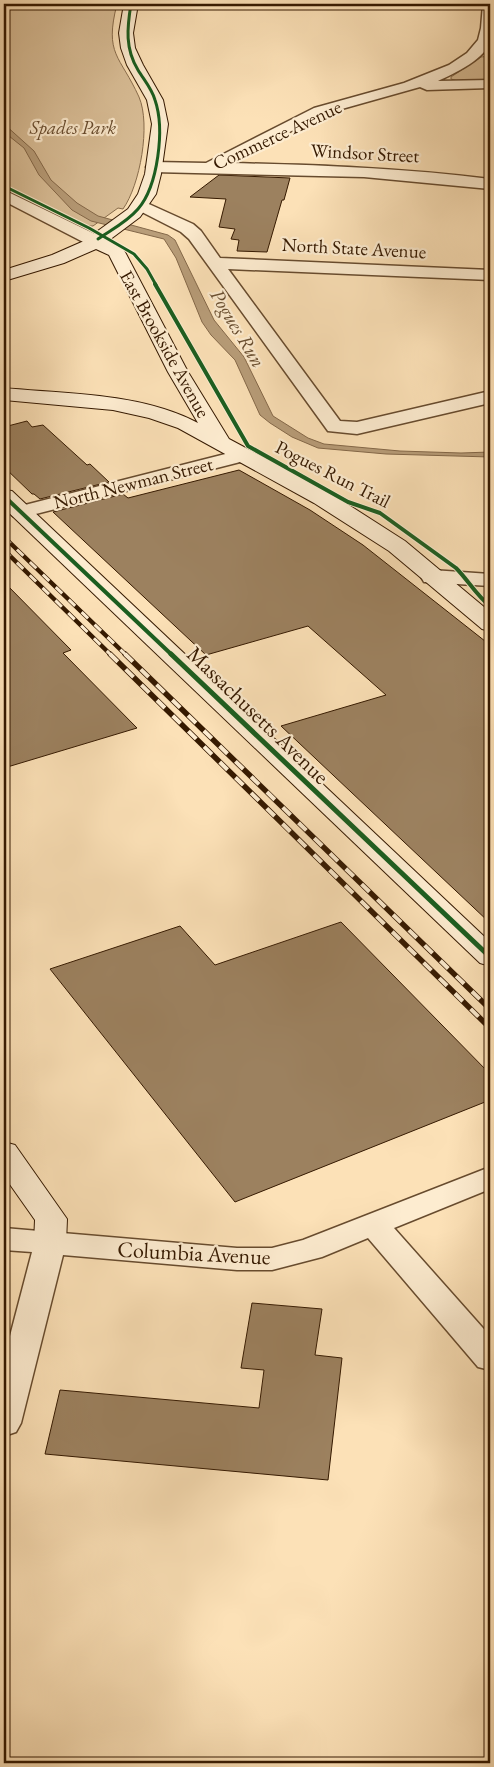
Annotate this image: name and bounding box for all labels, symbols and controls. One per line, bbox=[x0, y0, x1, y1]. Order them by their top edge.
street label: Commerce Avenue bbox=[209, 94, 345, 176]
park label: Spades Park bbox=[29, 115, 117, 140]
street label: Windsor Street bbox=[310, 138, 420, 168]
street label: North State Avenue bbox=[281, 232, 427, 264]
street label: East Brookside Avenue bbox=[114, 266, 216, 422]
water label: Pogues Run bbox=[204, 284, 272, 372]
street label: Pogues Run Trail bbox=[271, 434, 395, 514]
street label: North Newman Street bbox=[51, 451, 216, 515]
street label: Massachusetts Avenue bbox=[181, 640, 336, 791]
street label: Columbia Avenue bbox=[117, 1235, 272, 1272]

